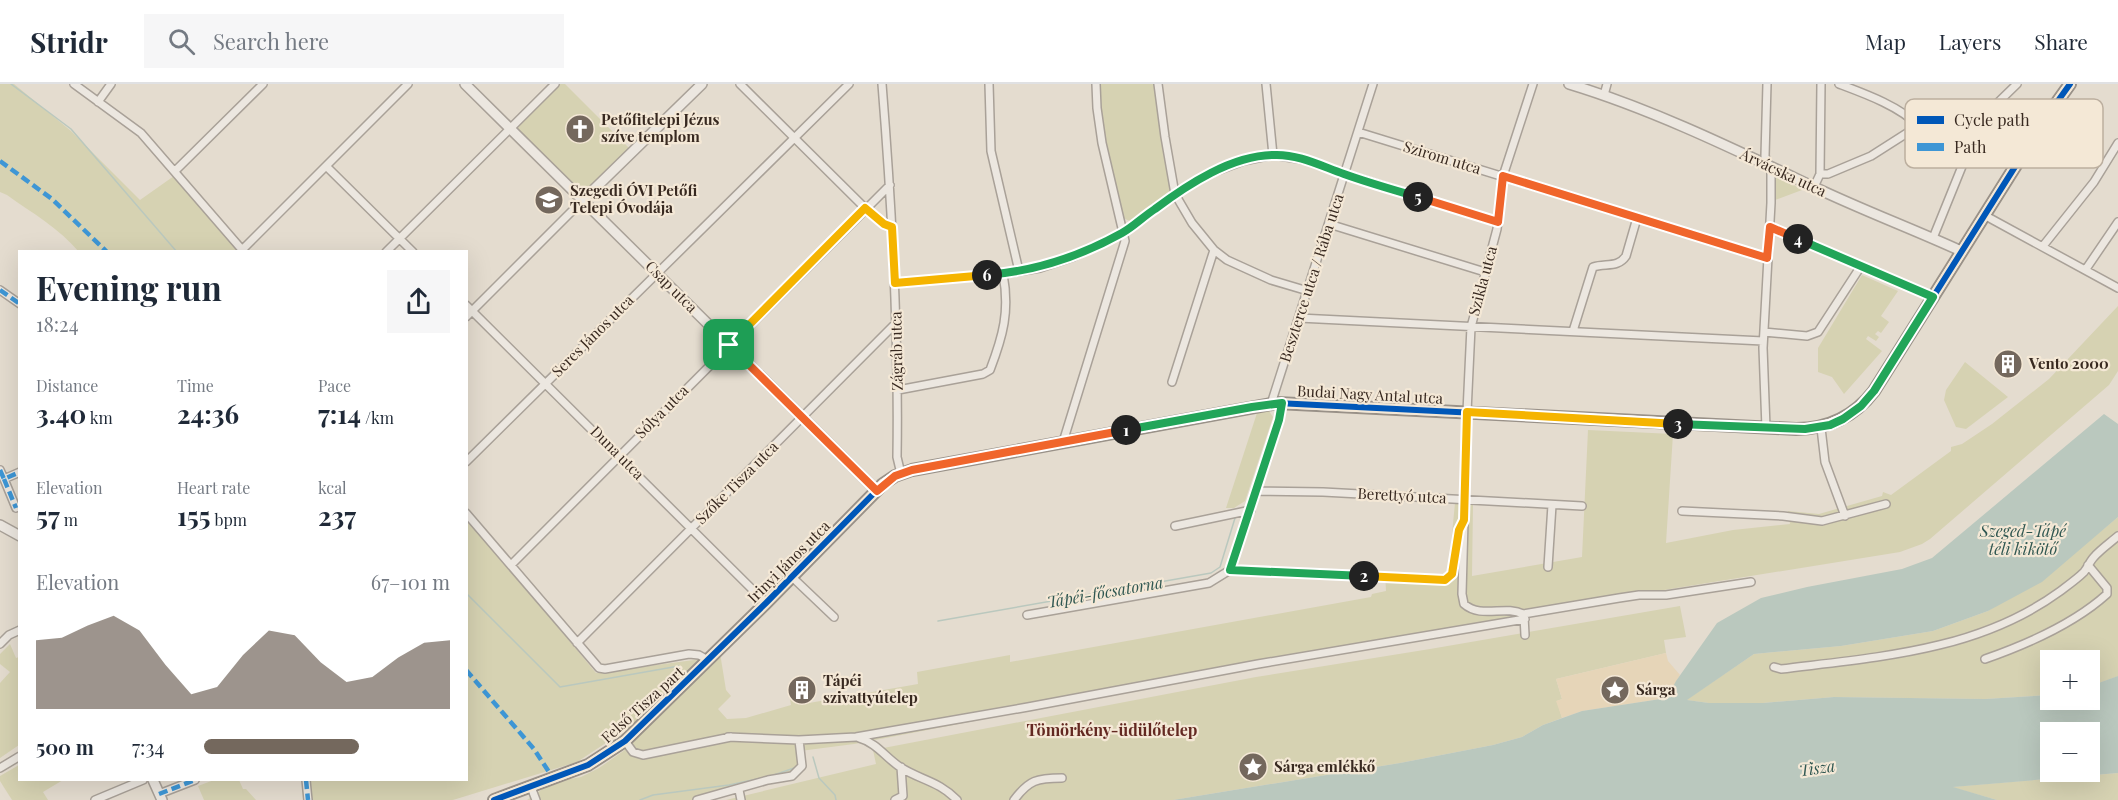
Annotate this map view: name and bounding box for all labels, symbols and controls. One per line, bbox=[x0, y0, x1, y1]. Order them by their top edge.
search box bbox=[144, 14, 564, 68]
text: Stridr bbox=[30, 23, 108, 60]
icon: search bbox=[165, 25, 198, 58]
text: Search here bbox=[213, 26, 329, 56]
text: Map bbox=[1865, 27, 1906, 55]
text: Layers bbox=[1939, 27, 2001, 55]
text: Share bbox=[2034, 27, 2088, 55]
legend bbox=[1905, 99, 2103, 168]
place label: Petőfitelepi Jézus szíve templom bbox=[601, 109, 720, 146]
text: Cycle path bbox=[1954, 109, 2030, 130]
church icon: Petőfitelepi Jézus szíve templom bbox=[564, 113, 596, 145]
street label: Szirom utca bbox=[1401, 136, 1484, 178]
text: Path bbox=[1954, 136, 1987, 157]
street label: Árvácska utca bbox=[1736, 143, 1830, 201]
place label: Szegedi ÓVI Petőfi Telepi Óvodája bbox=[570, 180, 698, 217]
pin: 5 bbox=[1403, 182, 1433, 212]
school or university icon: Szegedi ÓVI Petőfi Telepi Óvodája bbox=[533, 184, 565, 216]
text: 5 bbox=[1414, 186, 1422, 207]
street label: Beszterce utca / Rába utca bbox=[1274, 191, 1348, 364]
pin: 4 bbox=[1783, 224, 1813, 254]
text: 4 bbox=[1794, 228, 1802, 249]
street label: Szikla utca bbox=[1463, 243, 1501, 318]
street label: Csap utca bbox=[641, 256, 702, 317]
pin: 6 bbox=[972, 260, 1002, 290]
text: 6 bbox=[983, 264, 991, 285]
text: Evening run bbox=[36, 265, 222, 309]
button: share bbox=[387, 270, 450, 333]
street label: Seres János utca bbox=[547, 289, 638, 381]
text: 18:24 bbox=[36, 310, 79, 337]
street label: Zágráb utca bbox=[885, 311, 907, 391]
pin bbox=[703, 319, 754, 370]
icon: arrive bbox=[712, 328, 745, 361]
building icon: Vento 2000 bbox=[1992, 348, 2024, 380]
place label: Vento 2000 bbox=[2028, 353, 2109, 373]
text: Distance bbox=[36, 375, 98, 396]
text: Time bbox=[177, 375, 214, 396]
text: Pace bbox=[318, 375, 351, 396]
street label: Sólya utca bbox=[630, 380, 693, 442]
street label: Budai Nagy Antal utca bbox=[1296, 380, 1444, 408]
text: 3.40 bbox=[36, 396, 86, 431]
text: 24:36 bbox=[177, 396, 239, 431]
text: 7:14 bbox=[318, 396, 361, 431]
text: km bbox=[86, 407, 113, 428]
text: /km bbox=[361, 407, 394, 428]
pin: 3 bbox=[1663, 409, 1693, 439]
text: 3 bbox=[1674, 413, 1682, 434]
pin: 1 bbox=[1111, 415, 1141, 445]
text: 1 bbox=[1123, 419, 1129, 440]
street label: Duna utca bbox=[586, 421, 649, 484]
street label: Szőke Tisza utca bbox=[691, 436, 782, 528]
text: Elevation bbox=[36, 477, 103, 498]
text: Heart rate bbox=[177, 477, 250, 498]
text: kcal bbox=[318, 477, 347, 498]
street label: Berettyó utca bbox=[1357, 483, 1448, 507]
text: 57 bbox=[36, 498, 60, 533]
text: 155 bbox=[177, 498, 211, 533]
text: 237 bbox=[318, 498, 356, 533]
text: m bbox=[60, 509, 78, 530]
text: bpm bbox=[211, 509, 247, 530]
street label: Irinyi János utca bbox=[743, 515, 834, 607]
water label: Szeged-Tápé téli kikötő bbox=[1979, 520, 2067, 559]
pin: 2 bbox=[1349, 561, 1379, 591]
text: 2 bbox=[1360, 565, 1368, 586]
text: Elevation bbox=[36, 568, 119, 595]
text: 67–101 m bbox=[371, 568, 450, 595]
water label: Tápéi-főcsatorna bbox=[1045, 571, 1165, 612]
map controls bbox=[2040, 650, 2100, 782]
button: + bbox=[2040, 650, 2100, 710]
street label: Felső Tisza part bbox=[597, 661, 689, 747]
place label: Tápéi szivattyútelep bbox=[823, 670, 918, 707]
building icon: Tápéi szivattyútelep bbox=[786, 674, 818, 706]
place icon: Sárga bbox=[1599, 674, 1631, 706]
place label: Sárga bbox=[1636, 679, 1676, 699]
district label: Tömörkény-üdülőtelep bbox=[1027, 719, 1197, 740]
button: − bbox=[2040, 722, 2100, 782]
text: 500 m bbox=[36, 733, 94, 760]
text: 7:34 bbox=[132, 733, 164, 760]
place icon: Sárga emlékkő bbox=[1237, 751, 1269, 783]
water label: Tisza bbox=[1798, 755, 1836, 780]
place label: Sárga emlékkő bbox=[1274, 756, 1375, 776]

